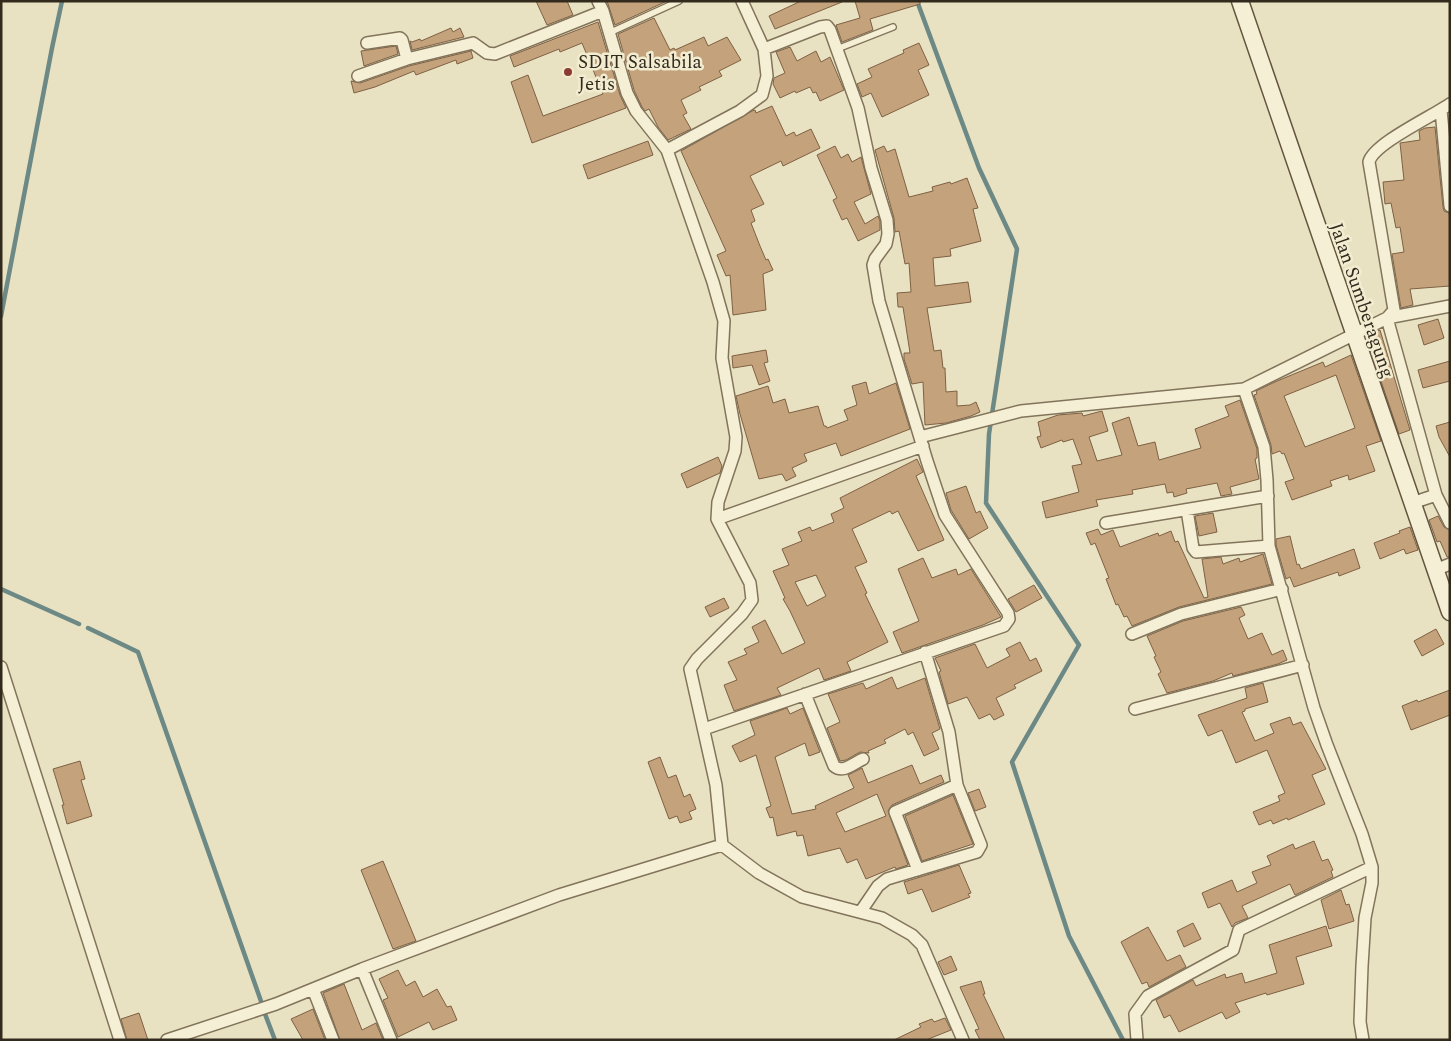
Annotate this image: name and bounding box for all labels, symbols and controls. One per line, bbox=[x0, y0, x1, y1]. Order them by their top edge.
place label: SDIT Salsabila Jetis bbox=[578, 48, 703, 99]
marker: SDIT Salsabila Jetis bbox=[562, 66, 574, 78]
street label: Jalan Sumberagung bbox=[1321, 219, 1402, 382]

